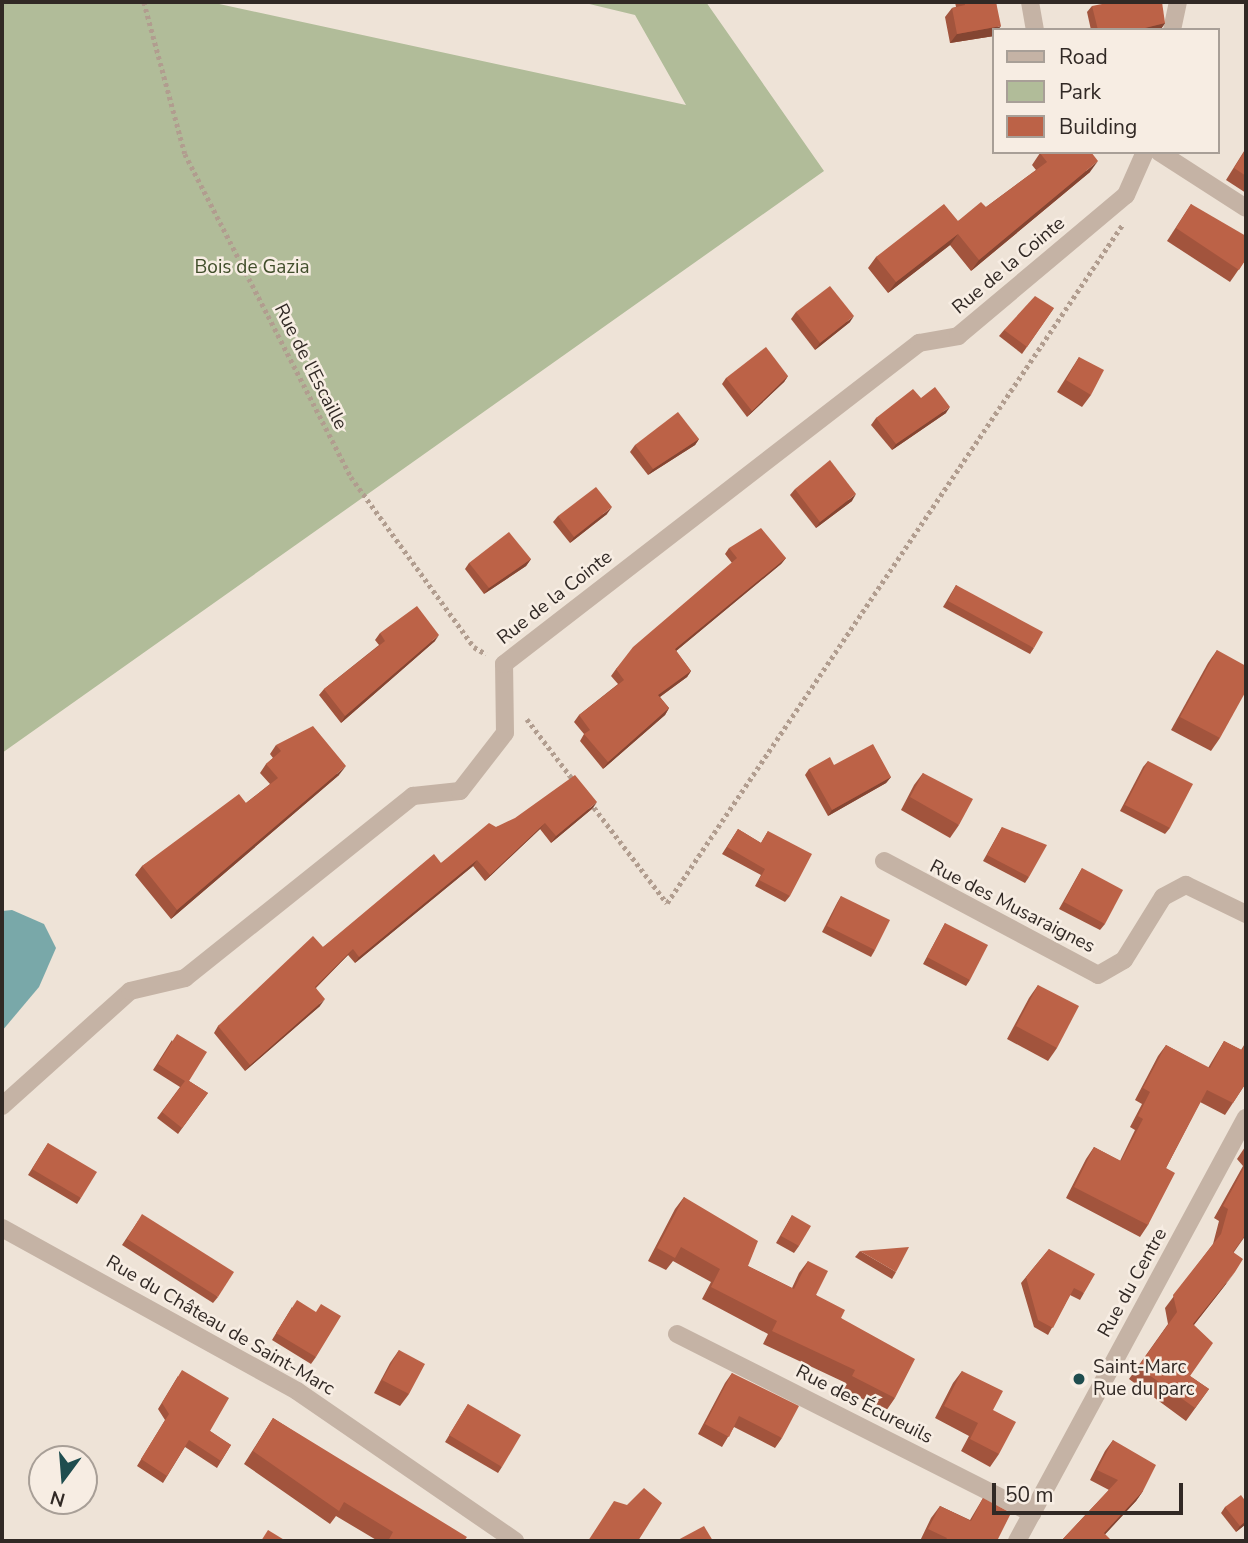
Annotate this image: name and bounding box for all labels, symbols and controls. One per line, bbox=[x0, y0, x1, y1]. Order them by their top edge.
legend bbox=[992, 28, 1220, 154]
text: Road bbox=[1059, 43, 1108, 71]
text: Park bbox=[1059, 78, 1101, 106]
text: Building bbox=[1059, 113, 1137, 141]
street label: Rue de la Cointe bbox=[948, 212, 1070, 320]
park label: Bois de Gazia bbox=[194, 257, 310, 279]
street label: Rue de l'Escaille bbox=[268, 300, 352, 434]
street label: Rue de la Cointe bbox=[493, 546, 617, 650]
street label: Rue des Musaraignes bbox=[926, 856, 1098, 958]
street label: Rue du Centre bbox=[1094, 1224, 1172, 1342]
street label: Rue du Château de Saint-Marc bbox=[102, 1251, 338, 1401]
place label: Saint-Marc Rue du parc bbox=[1093, 1357, 1195, 1401]
street label: Rue des Écureuils bbox=[792, 1361, 936, 1449]
marker: Saint-Marc Rue du parc bbox=[1071, 1371, 1087, 1387]
north arrow bbox=[28, 1445, 98, 1515]
scale bar bbox=[996, 1470, 1187, 1514]
text: 50 m bbox=[1005, 1481, 1054, 1509]
text: N bbox=[47, 1484, 68, 1513]

